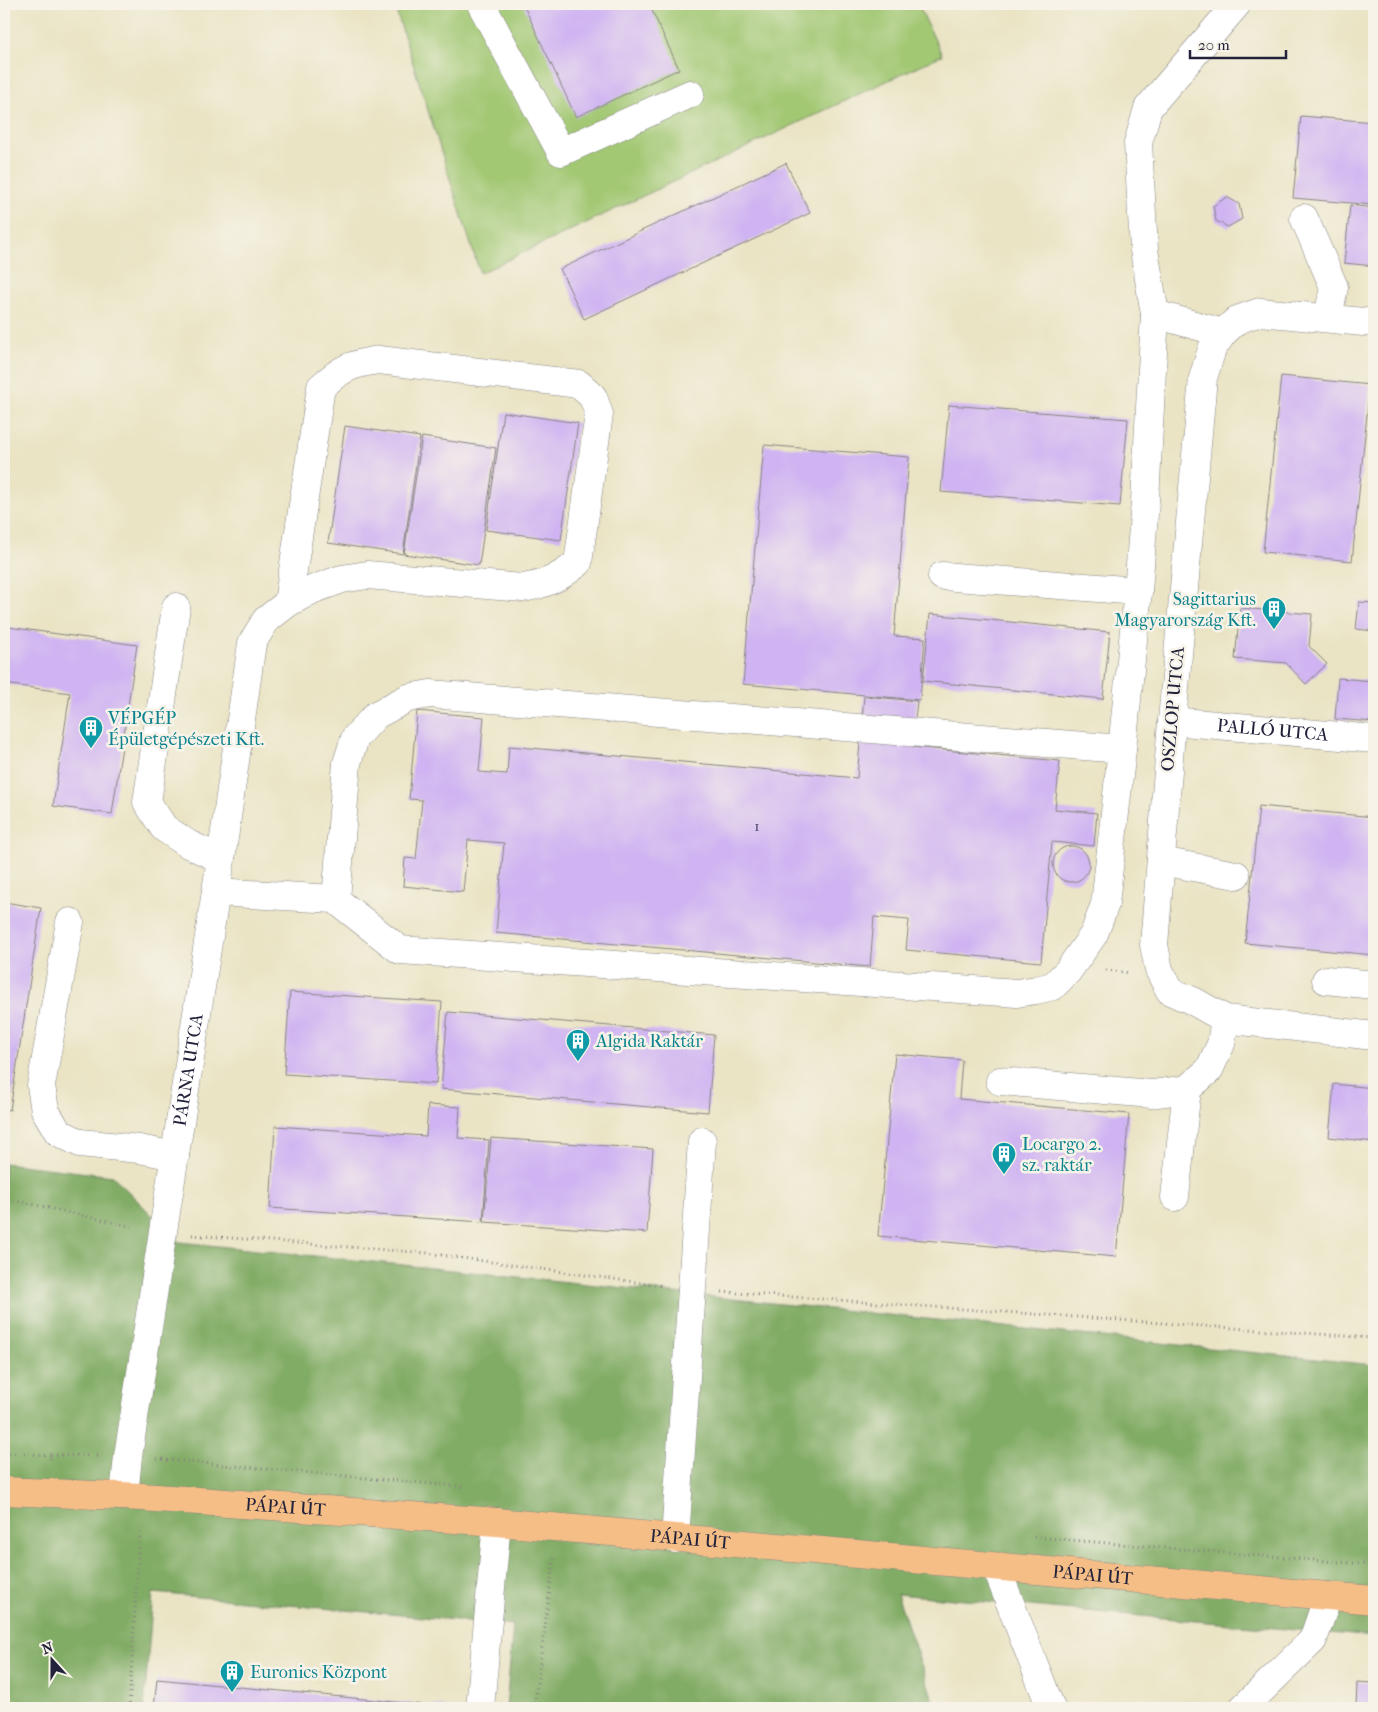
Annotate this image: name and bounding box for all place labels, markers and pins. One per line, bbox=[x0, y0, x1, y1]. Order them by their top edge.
place label: Sagittarius Magyarország Kft. bbox=[1114, 589, 1256, 631]
building icon: Sagittarius Magyarország Kft. bbox=[1261, 596, 1287, 630]
place label: VÉPGÉP Épületgépészeti Kft. bbox=[107, 707, 264, 750]
building icon: VÉPGÉP Épületgépészeti Kft. bbox=[78, 715, 104, 749]
building icon: Algida Raktár bbox=[565, 1028, 591, 1062]
place label: Algida Raktár bbox=[595, 1031, 703, 1052]
place label: Locargo 2. sz. raktár bbox=[1022, 1134, 1101, 1176]
building icon: Locargo 2. sz. raktár bbox=[991, 1141, 1017, 1175]
building icon: Euronics Központ bbox=[219, 1659, 245, 1693]
place label: Euronics Központ bbox=[250, 1662, 388, 1683]

